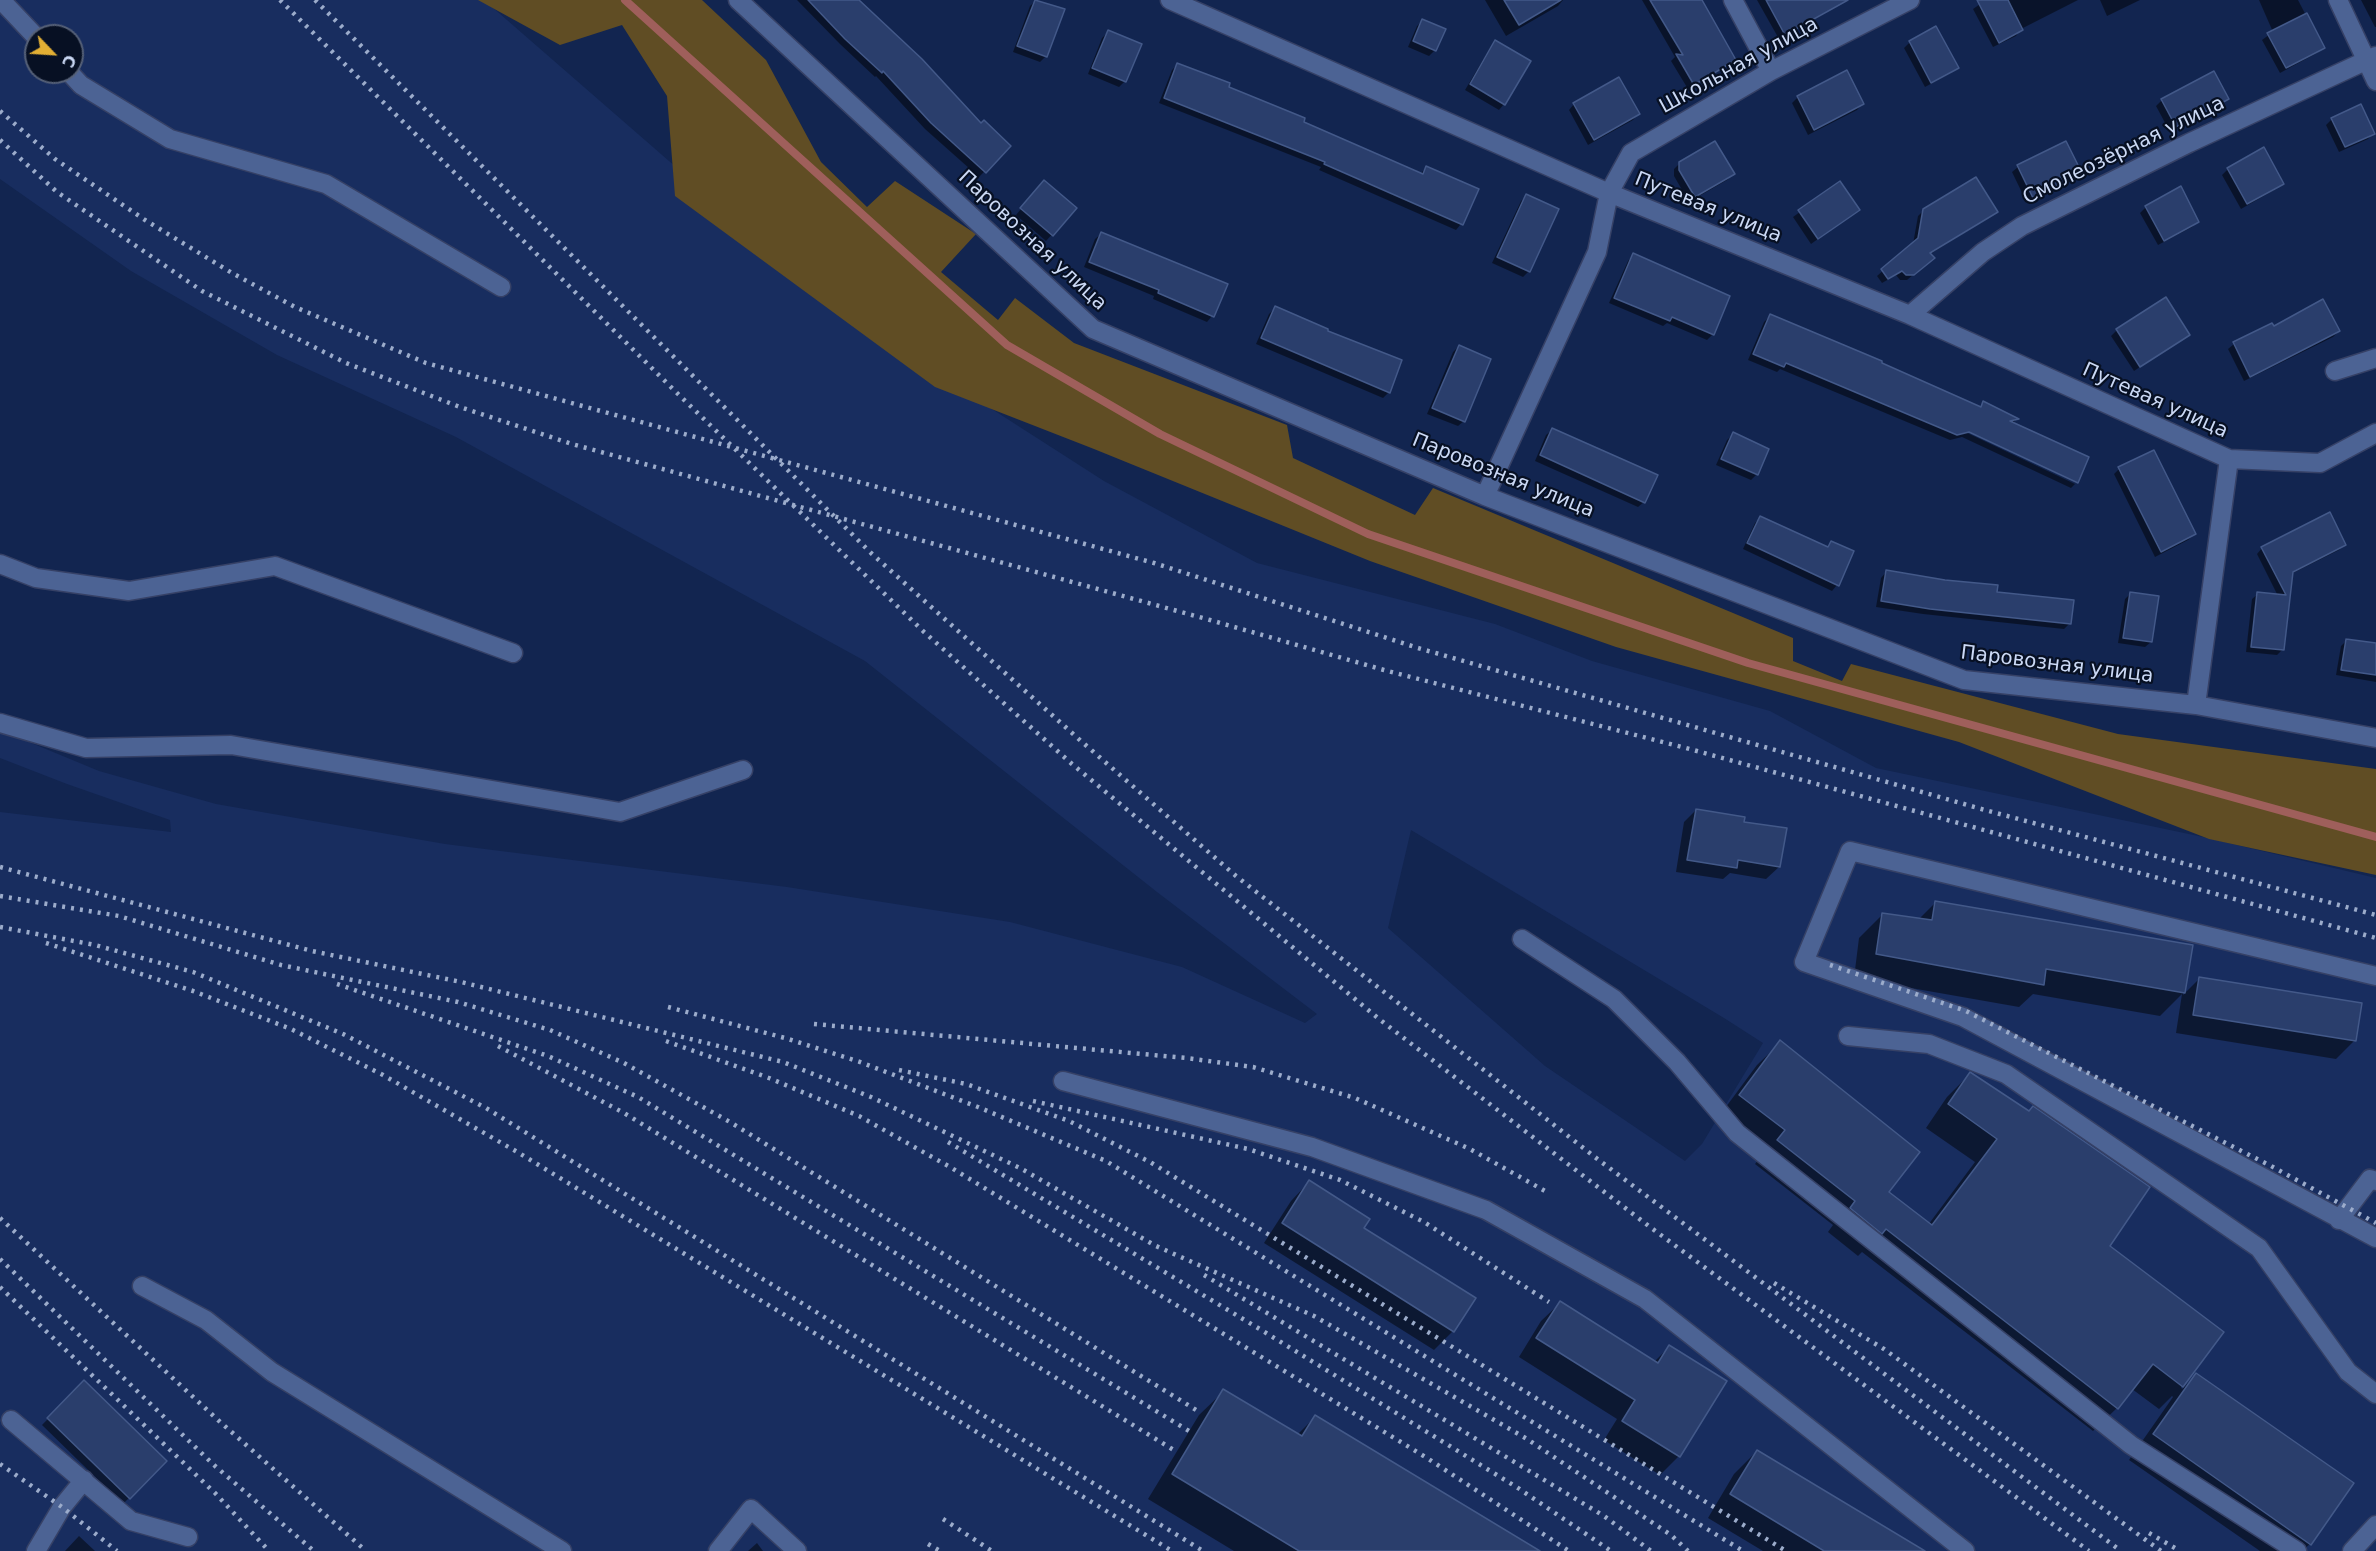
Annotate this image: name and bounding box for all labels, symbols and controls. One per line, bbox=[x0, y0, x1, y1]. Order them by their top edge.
street label: Школьная улица bbox=[1656, 12, 1822, 120]
north arrow bbox=[24, 24, 84, 84]
text: С bbox=[58, 52, 80, 70]
street label: Смолеозёрная улица bbox=[2019, 92, 2229, 210]
street label: Паровозная улица bbox=[953, 166, 1111, 316]
street label: Путевая улица bbox=[1631, 168, 1785, 248]
street label: Путевая улица bbox=[2079, 358, 2231, 444]
street label: Паровозная улица bbox=[1409, 429, 1597, 523]
street label: Паровозная улица bbox=[1959, 641, 2155, 689]

